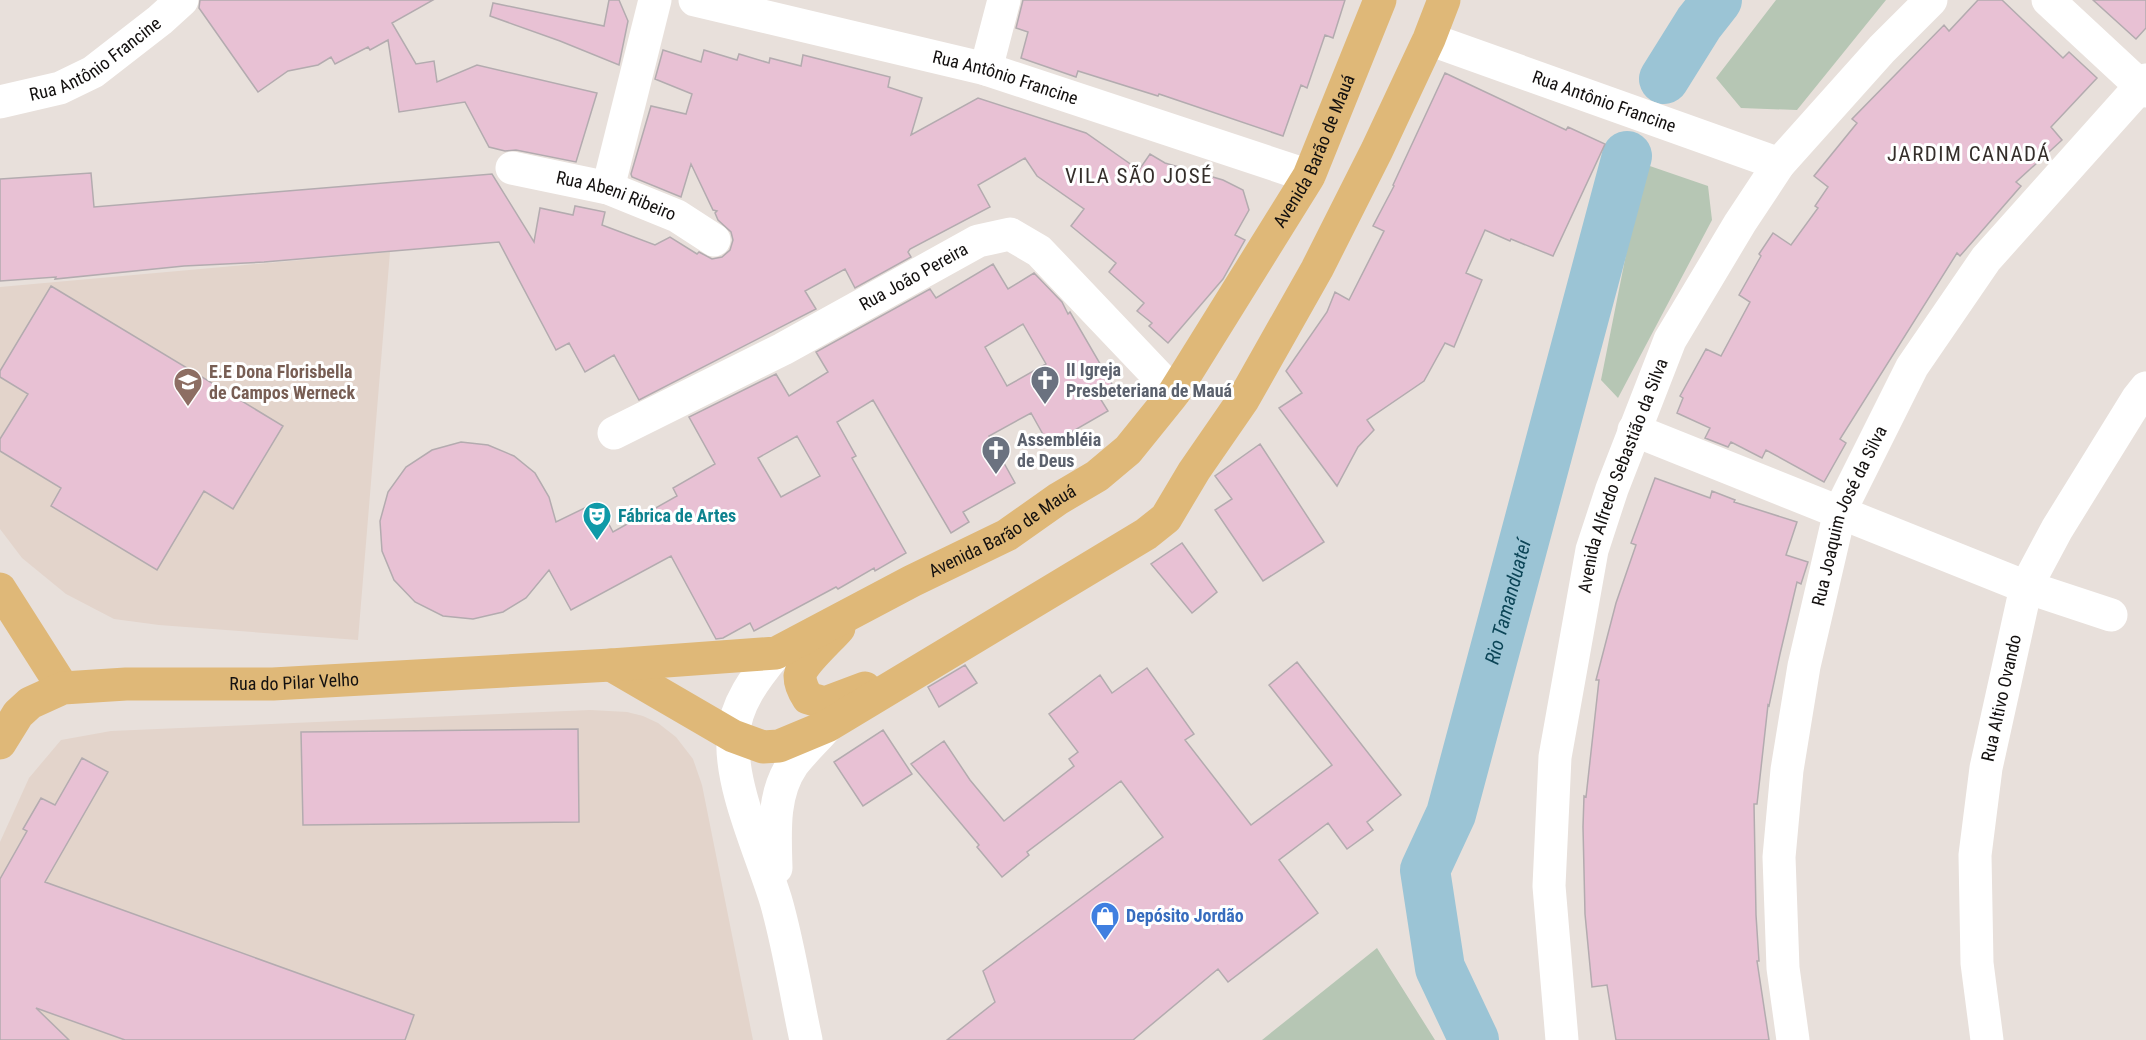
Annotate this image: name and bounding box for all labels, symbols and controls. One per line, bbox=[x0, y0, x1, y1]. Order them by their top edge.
street label: Rua Antônio Francine bbox=[27, 12, 165, 105]
street label: Rua Antônio Francine bbox=[931, 46, 1081, 109]
street label: Rua Antônio Francine bbox=[1530, 66, 1679, 136]
street label: Avenida Barão de Mauá bbox=[1269, 71, 1359, 231]
district label: JARDIM CANADÁ bbox=[1887, 142, 2051, 166]
district label: VILA SÃO JOSÉ bbox=[1065, 164, 1213, 188]
street label: Rua Abeni Ribeiro bbox=[554, 166, 679, 225]
street label: Rua João Pereira bbox=[856, 238, 971, 315]
street label: Avenida Alfredo Sebastião da Silva bbox=[1574, 355, 1672, 595]
place label: II Igreja Presbeteriana de Mauá bbox=[1066, 359, 1232, 401]
place label: E.E Dona Florisbella de Campos Werneck bbox=[209, 361, 356, 403]
church icon: II Igreja Presbeteriana de Mauá bbox=[1029, 364, 1061, 406]
school or university icon: E.E Dona Florisbella de Campos Werneck bbox=[172, 366, 204, 408]
street label: Rua Joaquim José da Silva bbox=[1807, 422, 1891, 608]
place label: Assembléia de Deus bbox=[1017, 429, 1101, 471]
church icon: Assembléia de Deus bbox=[980, 434, 1012, 476]
street label: Avenida Barão de Mauá bbox=[925, 480, 1079, 581]
theatre icon: Fábrica de Artes bbox=[581, 500, 613, 542]
place label: Fábrica de Artes bbox=[618, 505, 736, 526]
water label: Rio Tamanduateí bbox=[1480, 535, 1536, 667]
street label: Rua Altivo Ovando bbox=[1977, 632, 2025, 763]
street label: Rua do Pilar Velho bbox=[229, 668, 359, 694]
shop icon: Depósito Jordão bbox=[1089, 900, 1121, 942]
place label: Depósito Jordão bbox=[1126, 905, 1244, 926]

